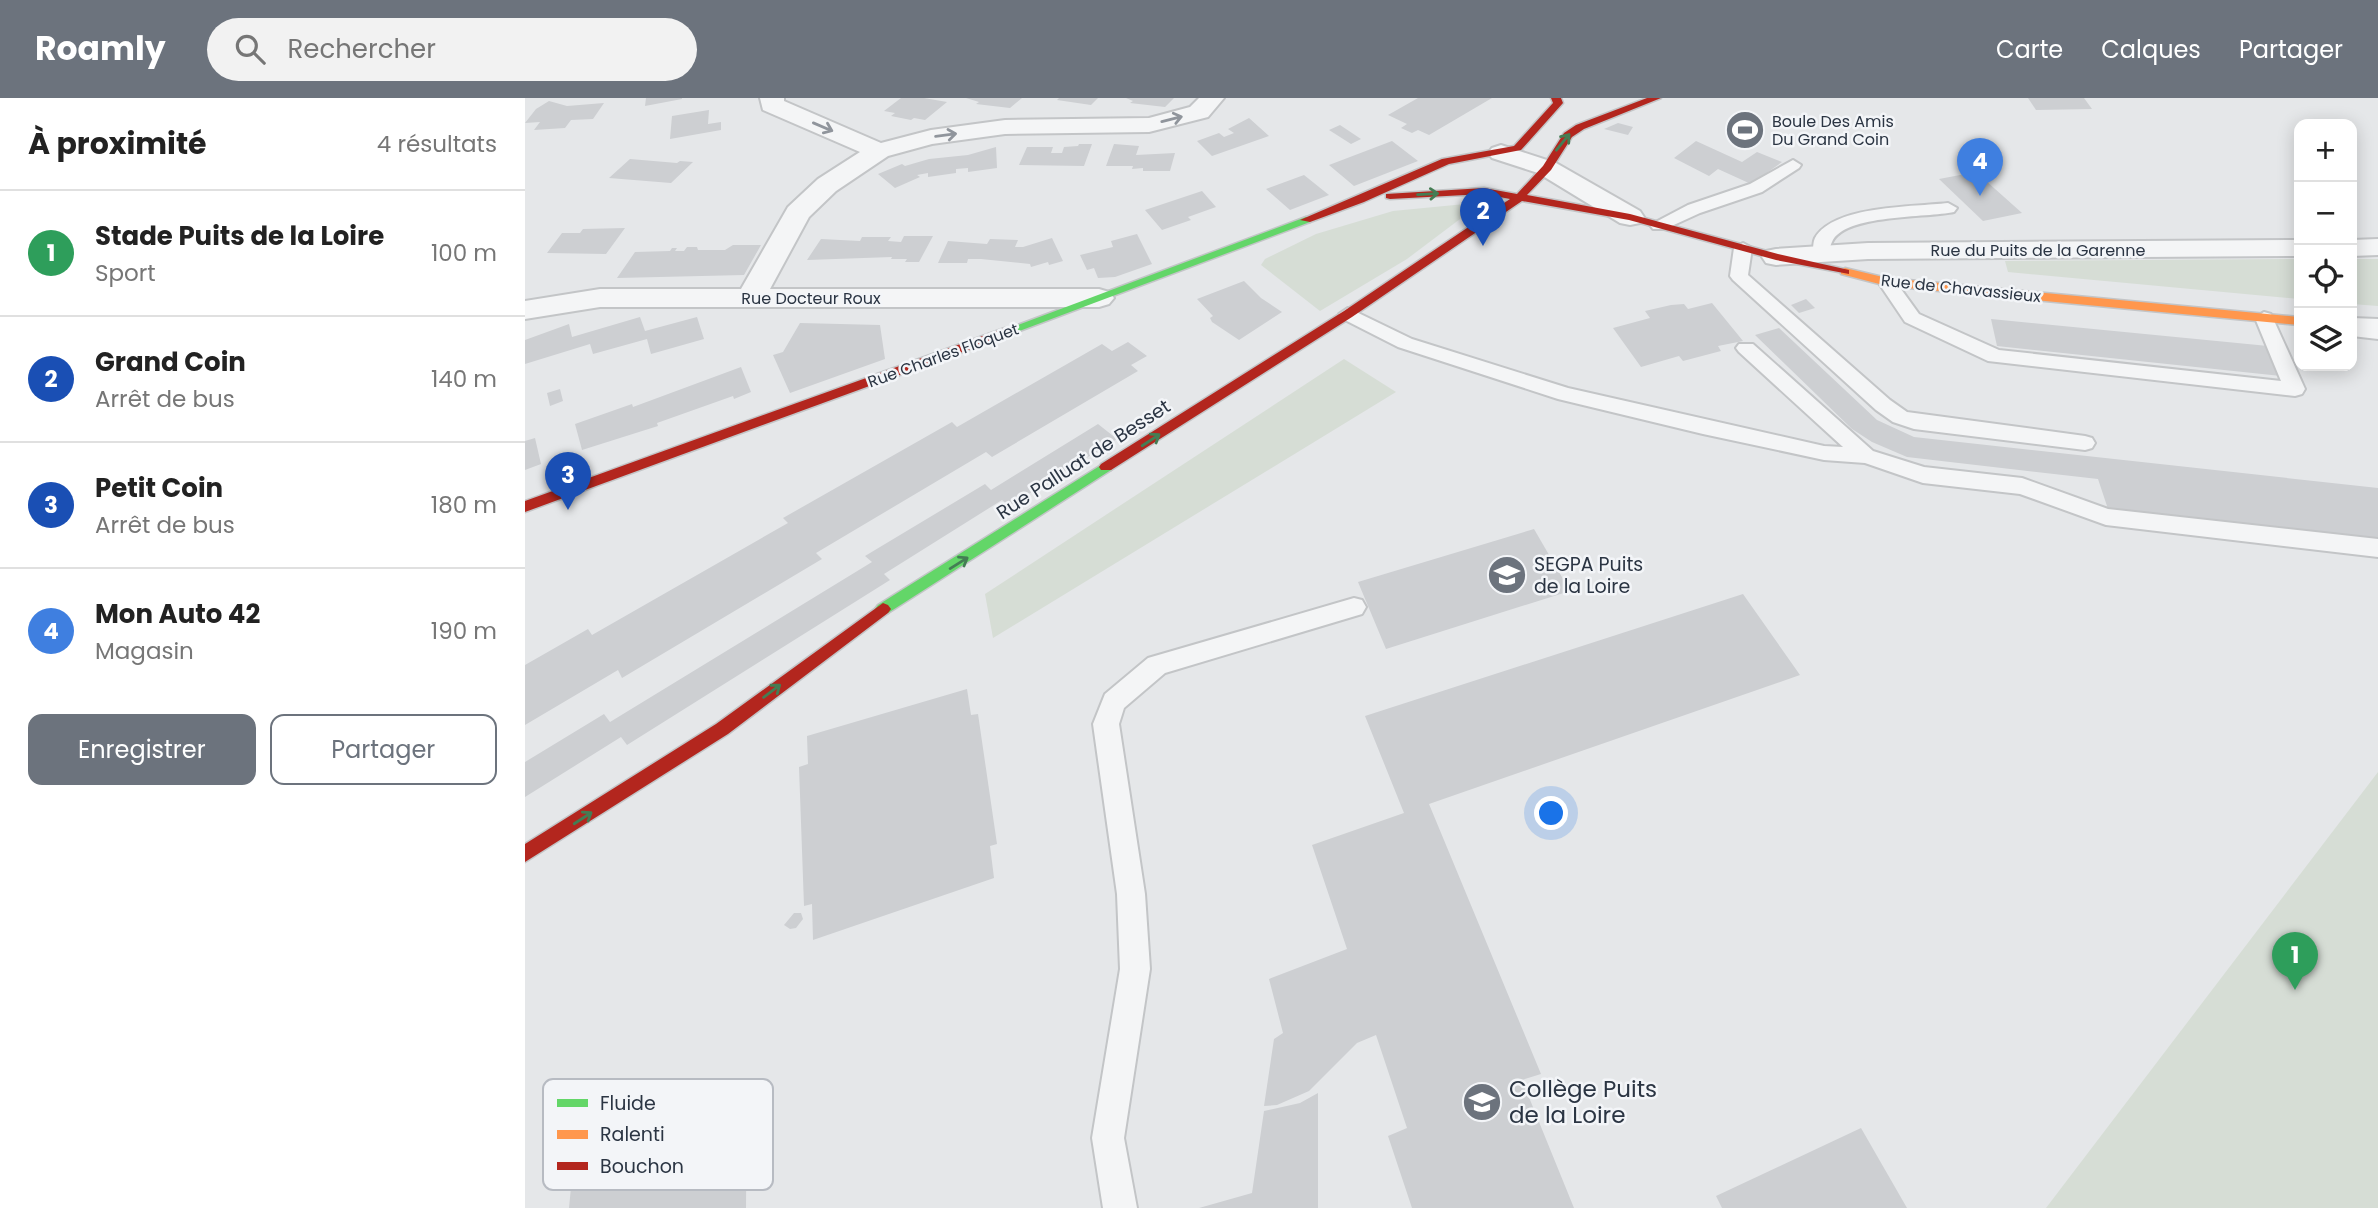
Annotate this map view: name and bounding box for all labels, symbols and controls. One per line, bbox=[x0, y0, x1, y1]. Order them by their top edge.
search box bbox=[207, 18, 697, 81]
text: Roamly bbox=[35, 25, 165, 72]
icon: search bbox=[231, 30, 269, 68]
text: Rechercher bbox=[287, 31, 436, 67]
text: Carte bbox=[1996, 33, 2063, 66]
text: Calques bbox=[2101, 33, 2201, 66]
text: Partager bbox=[2239, 33, 2343, 66]
sports icon: Boule Des Amis Du Grand Coin bbox=[1724, 109, 1766, 151]
place label: Boule Des Amis Du Grand Coin bbox=[1772, 110, 1894, 151]
one-way arrow bbox=[1160, 112, 1183, 125]
map controls bbox=[2294, 119, 2357, 371]
button: + bbox=[2294, 119, 2357, 182]
one-way arrow bbox=[811, 121, 833, 134]
text: À proximité bbox=[28, 122, 207, 165]
text: 4 résultats bbox=[377, 128, 497, 160]
one-way arrow bbox=[934, 129, 957, 142]
one-way arrow bbox=[1556, 134, 1571, 152]
pin: 4 bbox=[1957, 138, 2003, 196]
button: − bbox=[2294, 182, 2357, 245]
one-way arrow bbox=[1416, 187, 1439, 200]
pin: 2 bbox=[1460, 188, 1506, 246]
text: Stade Puits de la Loire bbox=[95, 218, 384, 254]
text: 1 bbox=[47, 237, 55, 269]
text: 100 m bbox=[431, 237, 497, 269]
street label: Rue du Puits de la Garenne bbox=[1931, 239, 2146, 262]
button: locate bbox=[2294, 245, 2357, 308]
text: Sport bbox=[95, 257, 156, 289]
street label: Rue de Chavassieux bbox=[1880, 269, 2042, 308]
street label: Rue Docteur Roux bbox=[741, 287, 881, 310]
button: layers bbox=[2294, 308, 2357, 371]
street label: Rue Charles Floquet bbox=[865, 317, 1022, 393]
text: Grand Coin bbox=[95, 344, 246, 380]
text: 2 bbox=[44, 363, 58, 395]
text: 140 m bbox=[431, 363, 497, 395]
text: Arrêt de bus bbox=[95, 383, 235, 415]
street label: Rue Palluat de Besset bbox=[991, 393, 1176, 526]
one-way arrow bbox=[1140, 433, 1160, 447]
pin: 3 bbox=[545, 452, 591, 510]
text: Petit Coin bbox=[95, 470, 223, 506]
text: 3 bbox=[44, 489, 58, 521]
text: 180 m bbox=[431, 489, 497, 521]
text: Arrêt de bus bbox=[95, 509, 235, 541]
place label: SEGPA Puits de la Loire bbox=[1534, 551, 1643, 600]
school or university icon: SEGPA Puits de la Loire bbox=[1486, 554, 1528, 596]
one-way arrow bbox=[948, 555, 968, 569]
text: Mon Auto 42 bbox=[95, 596, 260, 632]
text: 4 bbox=[43, 615, 59, 647]
text: 190 m bbox=[431, 615, 497, 647]
text: Magasin bbox=[95, 635, 194, 667]
one-way arrow bbox=[762, 684, 780, 699]
button: Enregistrer bbox=[28, 714, 256, 785]
button: Partager bbox=[270, 714, 497, 785]
your location bbox=[1534, 796, 1568, 830]
one-way arrow bbox=[572, 810, 592, 824]
pin: 1 bbox=[2272, 932, 2318, 990]
place label: Collège Puits de la Loire bbox=[1509, 1073, 1657, 1131]
legend bbox=[543, 1079, 773, 1190]
school or university icon: Collège Puits de la Loire bbox=[1461, 1081, 1503, 1123]
text: Fluide bbox=[600, 1090, 656, 1117]
text: Ralenti bbox=[600, 1121, 665, 1148]
text: Bouchon bbox=[600, 1153, 684, 1180]

